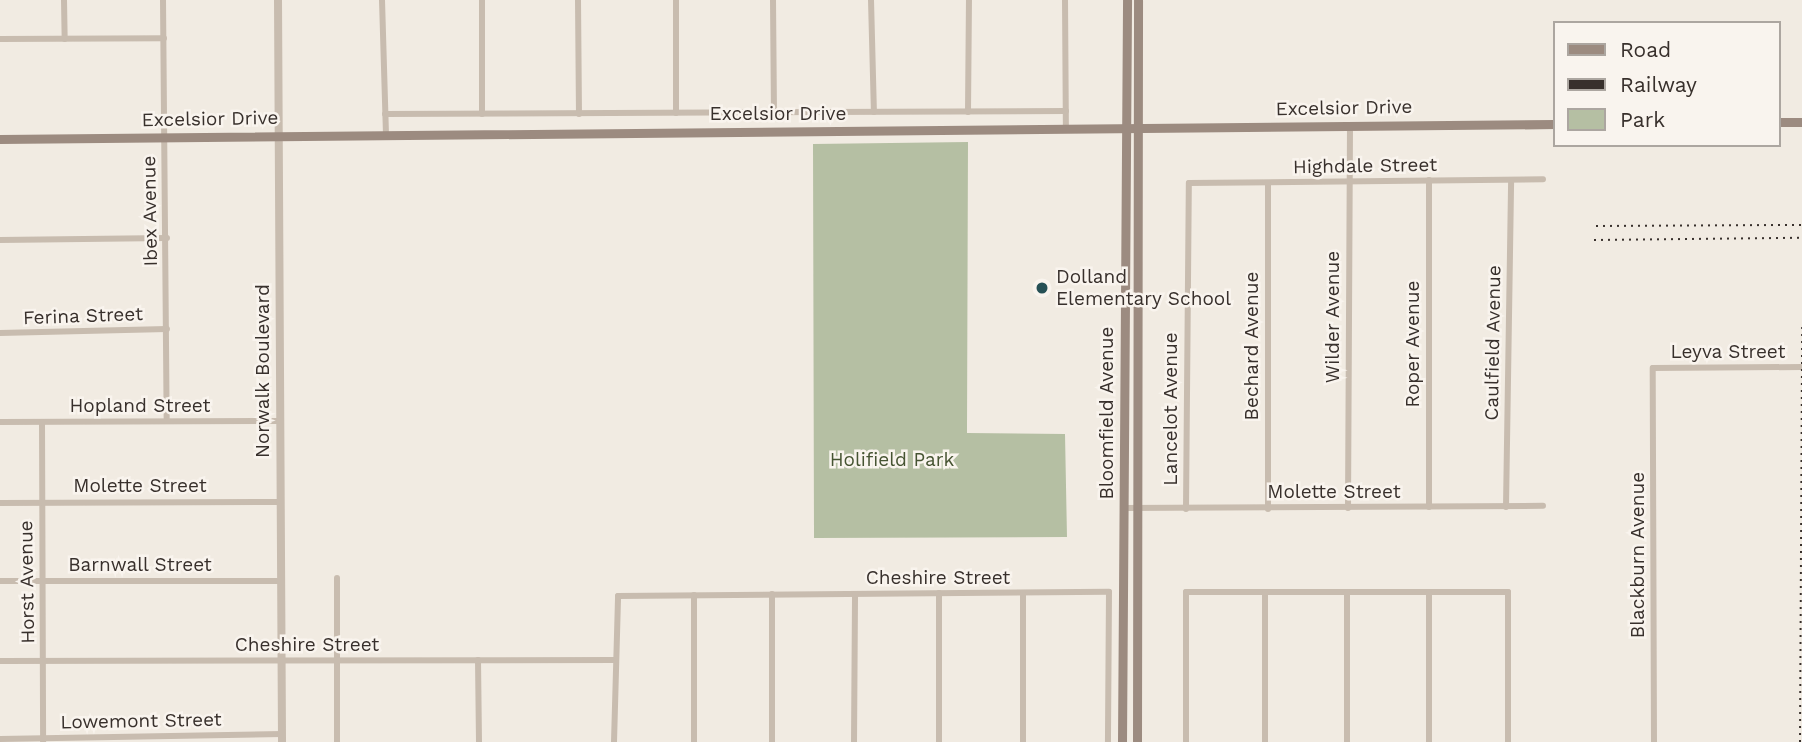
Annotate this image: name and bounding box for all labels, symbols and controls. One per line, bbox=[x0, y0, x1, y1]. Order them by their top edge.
legend bbox=[1554, 21, 1781, 147]
text: Road bbox=[1620, 37, 1671, 62]
text: Railway bbox=[1620, 72, 1697, 97]
street label: Excelsior Drive bbox=[1275, 95, 1413, 121]
street label: Excelsior Drive bbox=[709, 103, 847, 125]
street label: Excelsior Drive bbox=[141, 106, 279, 132]
text: Park bbox=[1620, 107, 1665, 132]
street label: Highdale Street bbox=[1293, 153, 1437, 179]
street label: Ibex Avenue bbox=[138, 155, 162, 267]
street label: Wilder Avenue bbox=[1322, 250, 1344, 384]
street label: Caulfield Avenue bbox=[1480, 265, 1506, 421]
place label: Dolland Elementary School bbox=[1056, 266, 1232, 310]
street label: Bechard Avenue bbox=[1241, 271, 1263, 421]
marker: Dolland Elementary School bbox=[1034, 280, 1050, 296]
street label: Roper Avenue bbox=[1402, 280, 1424, 408]
street label: Norwalk Boulevard bbox=[252, 284, 274, 458]
street label: Ferina Street bbox=[22, 303, 144, 329]
street label: Bloomfield Avenue bbox=[1096, 326, 1118, 500]
street label: Lancelot Avenue bbox=[1160, 332, 1182, 486]
street label: Leyva Street bbox=[1670, 341, 1786, 363]
street label: Hopland Street bbox=[69, 395, 211, 417]
park label: Holifield Park bbox=[830, 449, 954, 471]
street label: Blackburn Avenue bbox=[1627, 471, 1649, 639]
street label: Molette Street bbox=[73, 475, 207, 497]
street label: Molette Street bbox=[1267, 481, 1401, 503]
street label: Horst Avenue bbox=[15, 520, 39, 644]
street label: Barnwall Street bbox=[68, 554, 212, 576]
street label: Cheshire Street bbox=[866, 567, 1010, 589]
street label: Cheshire Street bbox=[235, 634, 379, 656]
street label: Lowemont Street bbox=[60, 708, 222, 734]

